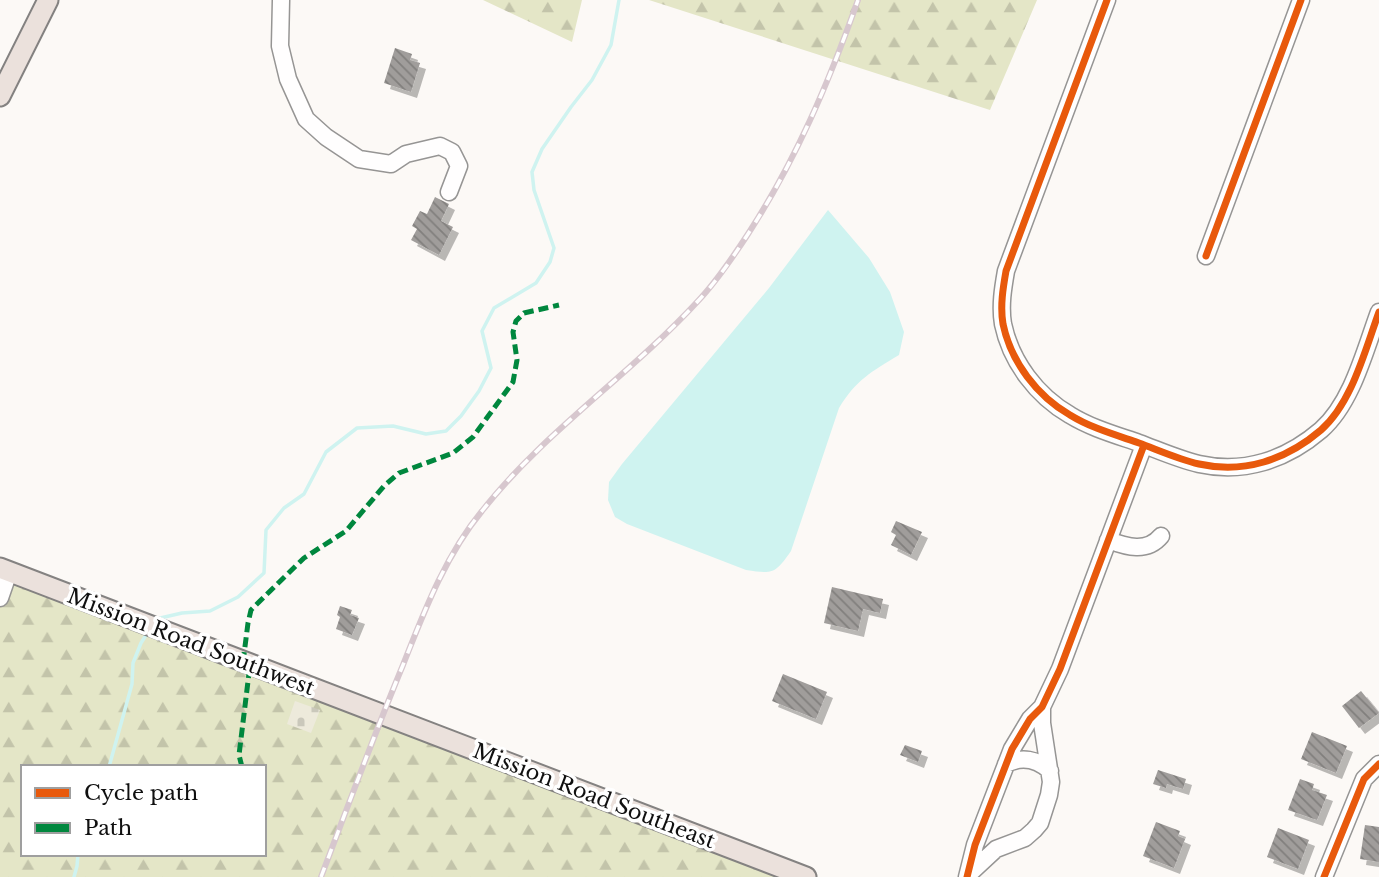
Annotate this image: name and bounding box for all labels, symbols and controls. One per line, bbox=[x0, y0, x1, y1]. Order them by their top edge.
street label: Mission Road Southwest bbox=[64, 583, 318, 701]
street label: Mission Road Southeast bbox=[469, 738, 719, 854]
legend bbox=[21, 765, 266, 856]
text: Cycle path bbox=[84, 780, 198, 806]
text: Path bbox=[84, 815, 132, 841]

